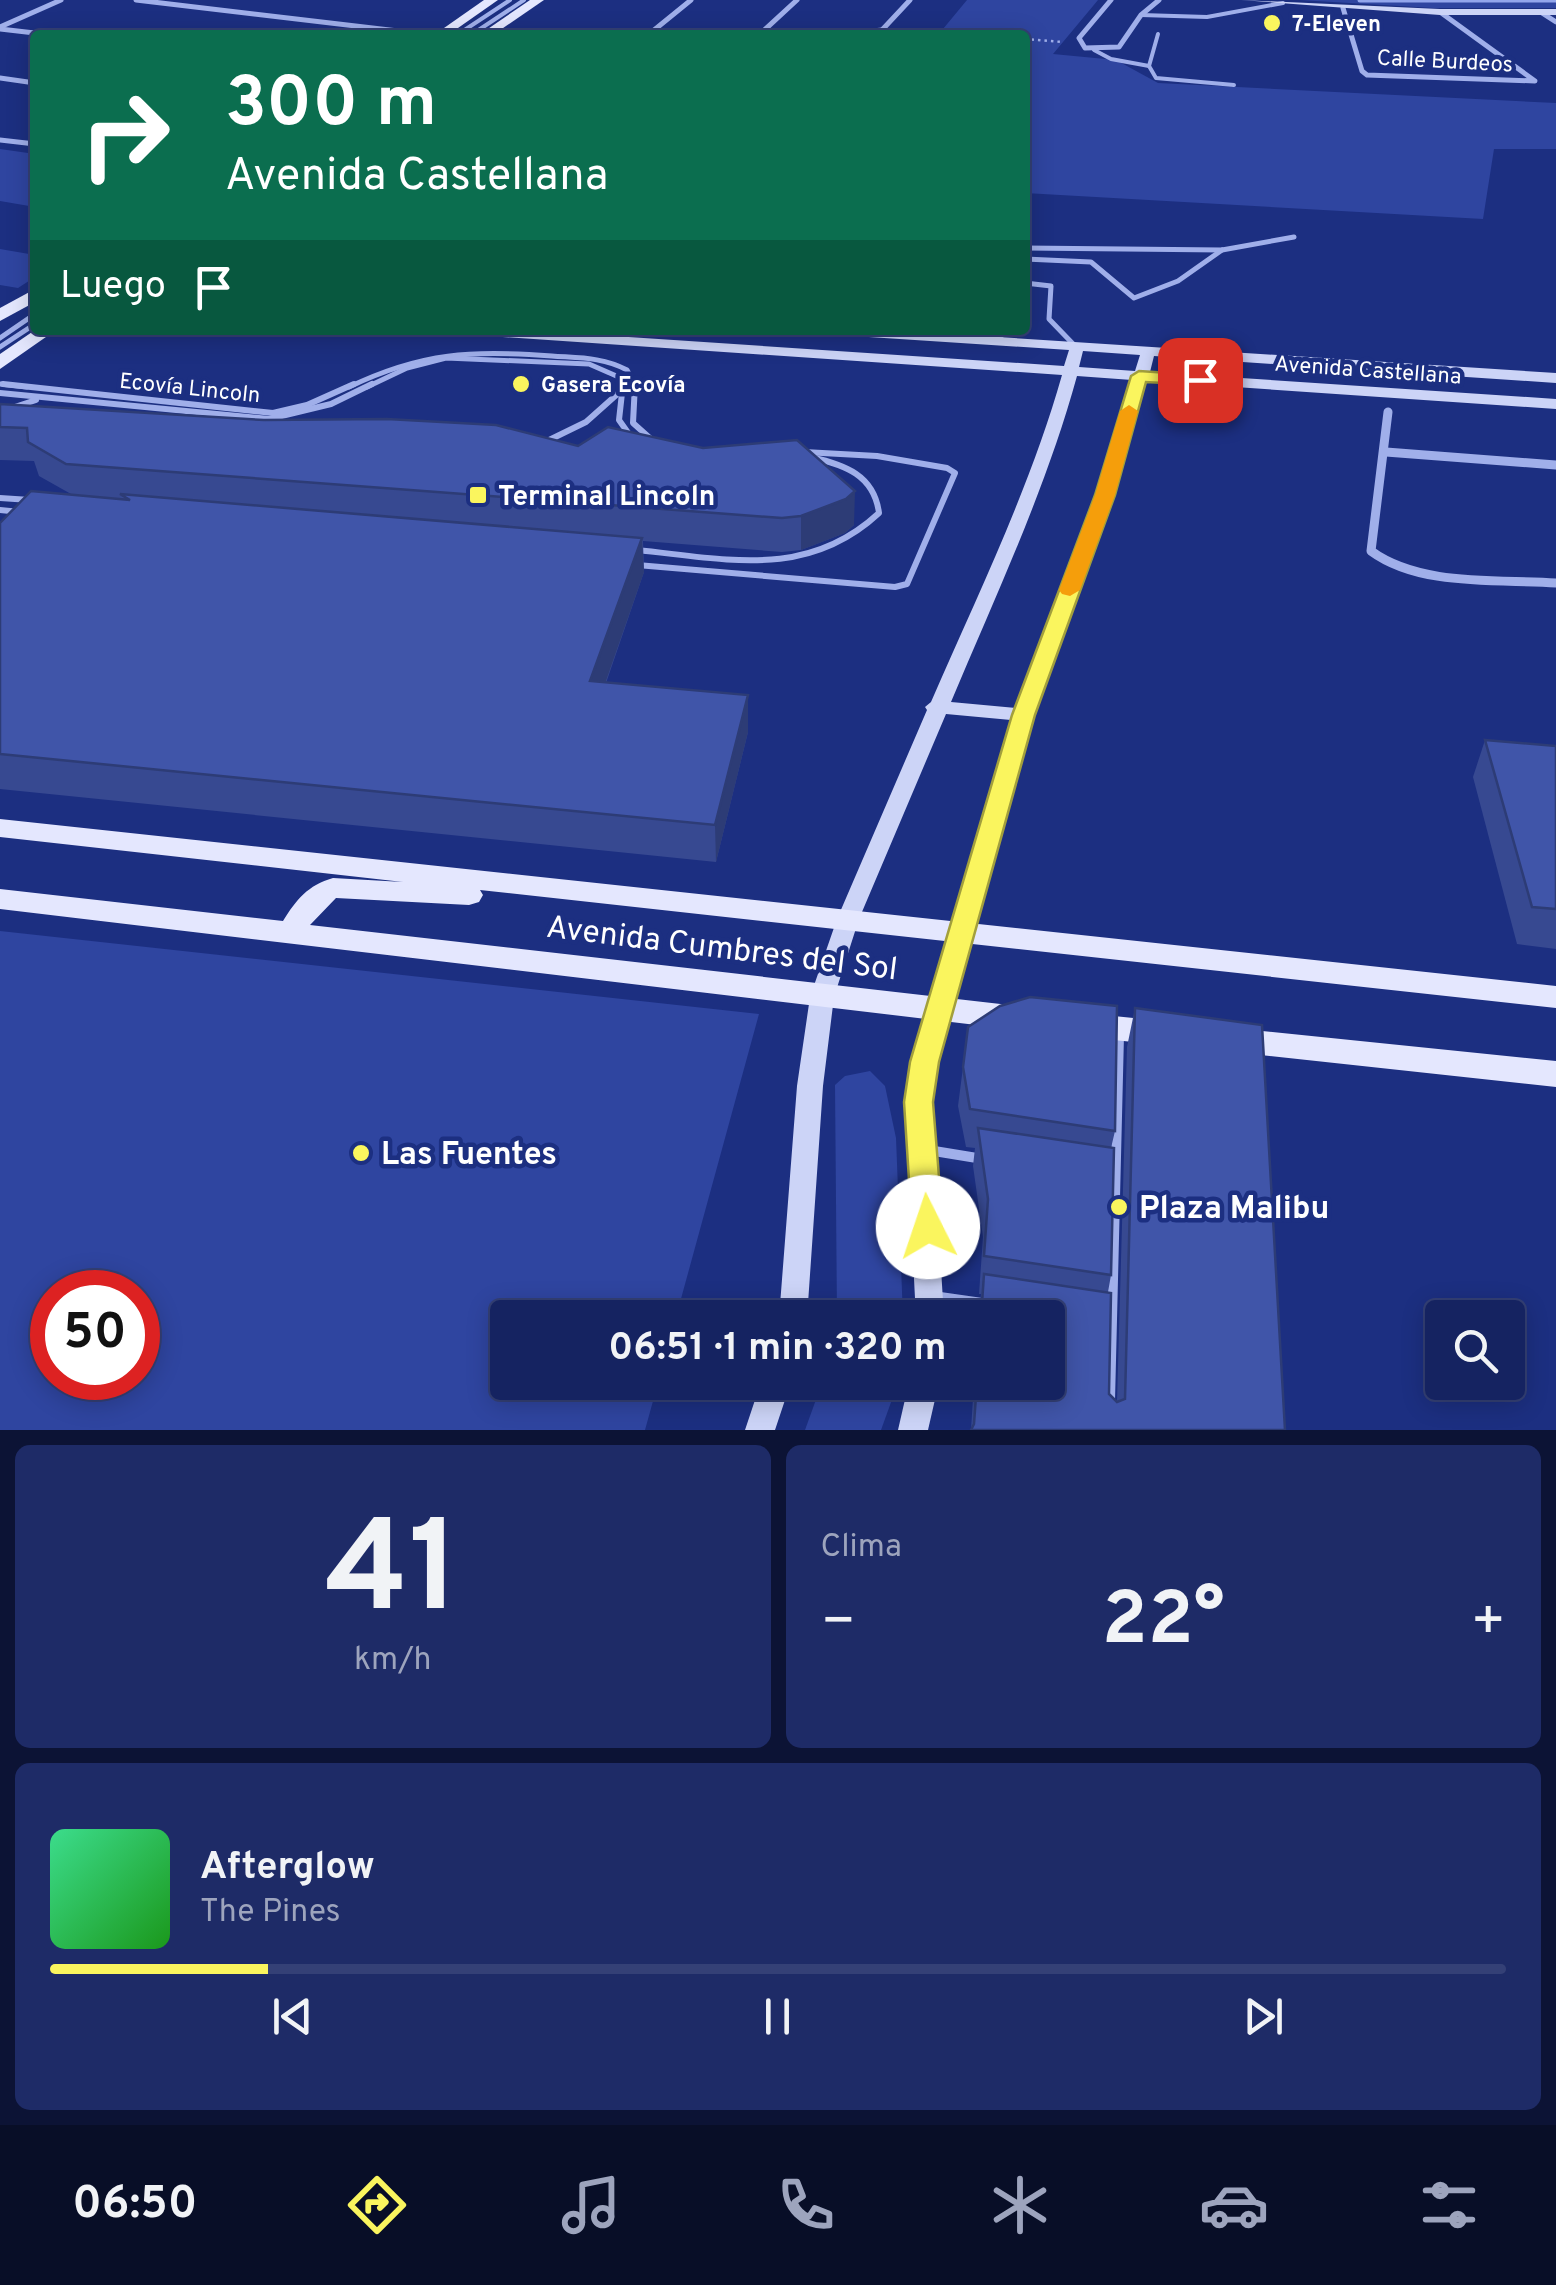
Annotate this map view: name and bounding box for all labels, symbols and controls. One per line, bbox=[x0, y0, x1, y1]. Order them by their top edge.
marker: 7-Eleven bbox=[1261, 12, 1283, 34]
place label: 7-Eleven bbox=[1292, 12, 1381, 39]
street label: Calle Burdeos bbox=[1376, 45, 1514, 80]
text: 300 m bbox=[225, 62, 437, 151]
icon: right bbox=[60, 70, 190, 200]
text: Avenida Castellana bbox=[225, 149, 608, 206]
icon: arrive bbox=[186, 260, 241, 315]
text: Luego bbox=[60, 263, 166, 312]
pin bbox=[1158, 338, 1243, 423]
street label: Avenida Castellana bbox=[1273, 351, 1462, 391]
icon: arrive bbox=[1173, 353, 1228, 408]
street label: Ecovía Lincoln bbox=[118, 369, 262, 410]
marker: Gasera Ecovía bbox=[510, 373, 532, 395]
place label: Gasera Ecovía bbox=[541, 373, 686, 400]
place label: Terminal Lincoln bbox=[498, 480, 715, 516]
marker: Terminal Lincoln bbox=[467, 484, 489, 506]
street label: Avenida Cumbres del Sol bbox=[544, 909, 899, 991]
place label: Las Fuentes bbox=[381, 1136, 557, 1176]
marker: Las Fuentes bbox=[350, 1142, 372, 1164]
position arrow bbox=[876, 1175, 980, 1279]
place label: Plaza Malibu bbox=[1139, 1190, 1329, 1230]
marker: Plaza Malibu bbox=[1108, 1196, 1130, 1218]
speed limit sign: 50 bbox=[30, 1270, 160, 1400]
map controls bbox=[1425, 1300, 1525, 1400]
button: search bbox=[1425, 1300, 1525, 1400]
text: 06:51 · 1 min · 320 m bbox=[608, 1325, 947, 1374]
text: 41 bbox=[325, 1493, 461, 1658]
text: Clima bbox=[821, 1528, 902, 1568]
text: 22° bbox=[1102, 1576, 1225, 1671]
text: − bbox=[821, 1589, 856, 1659]
text: + bbox=[1471, 1589, 1506, 1659]
text: km/h bbox=[354, 1641, 432, 1681]
text: Afterglow bbox=[200, 1844, 375, 1893]
text: The Pines bbox=[200, 1893, 341, 1933]
icon: previous bbox=[265, 1989, 320, 2044]
icon: pause bbox=[750, 1989, 805, 2044]
icon: next bbox=[1236, 1989, 1291, 2044]
icon: directions bbox=[342, 2170, 412, 2240]
icon: music bbox=[556, 2170, 626, 2240]
icon: phone bbox=[771, 2170, 841, 2240]
icon: climate bbox=[985, 2170, 1055, 2240]
icon: car bbox=[1199, 2170, 1269, 2240]
icon: filters bbox=[1414, 2170, 1484, 2240]
text: 06:50 bbox=[72, 2177, 197, 2234]

